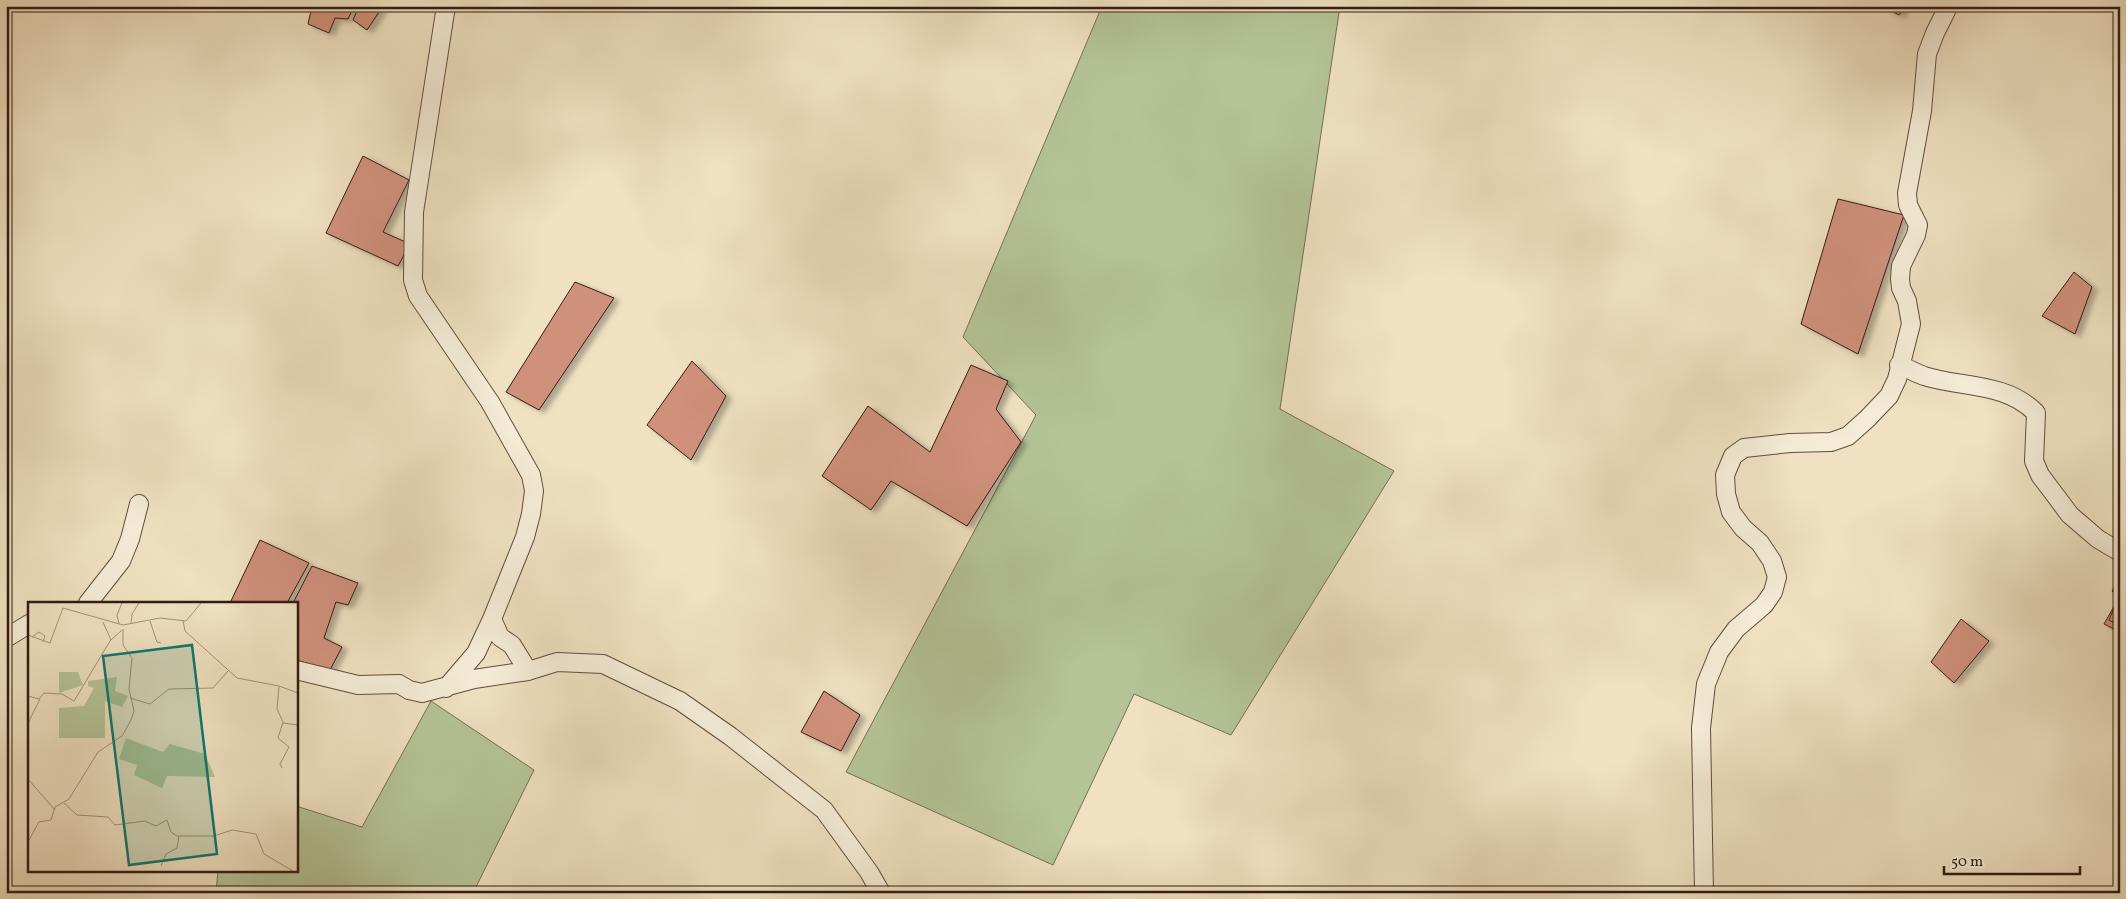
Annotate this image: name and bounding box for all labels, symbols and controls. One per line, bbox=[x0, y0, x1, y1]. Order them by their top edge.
inset map bbox=[28, 602, 298, 872]
scale bar bbox=[1944, 844, 2080, 876]
text: 50 m bbox=[1951, 852, 1983, 873]

